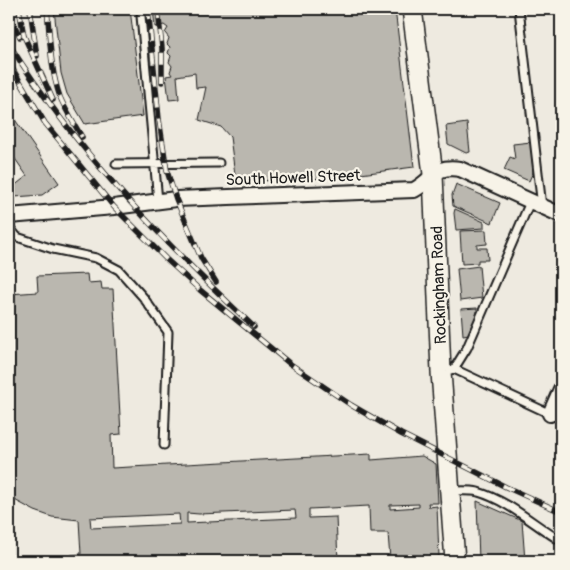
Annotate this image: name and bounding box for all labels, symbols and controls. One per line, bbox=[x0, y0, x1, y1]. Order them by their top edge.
street label: South Howell Street bbox=[225, 166, 361, 190]
street label: Rockingham Road bbox=[427, 225, 451, 344]

